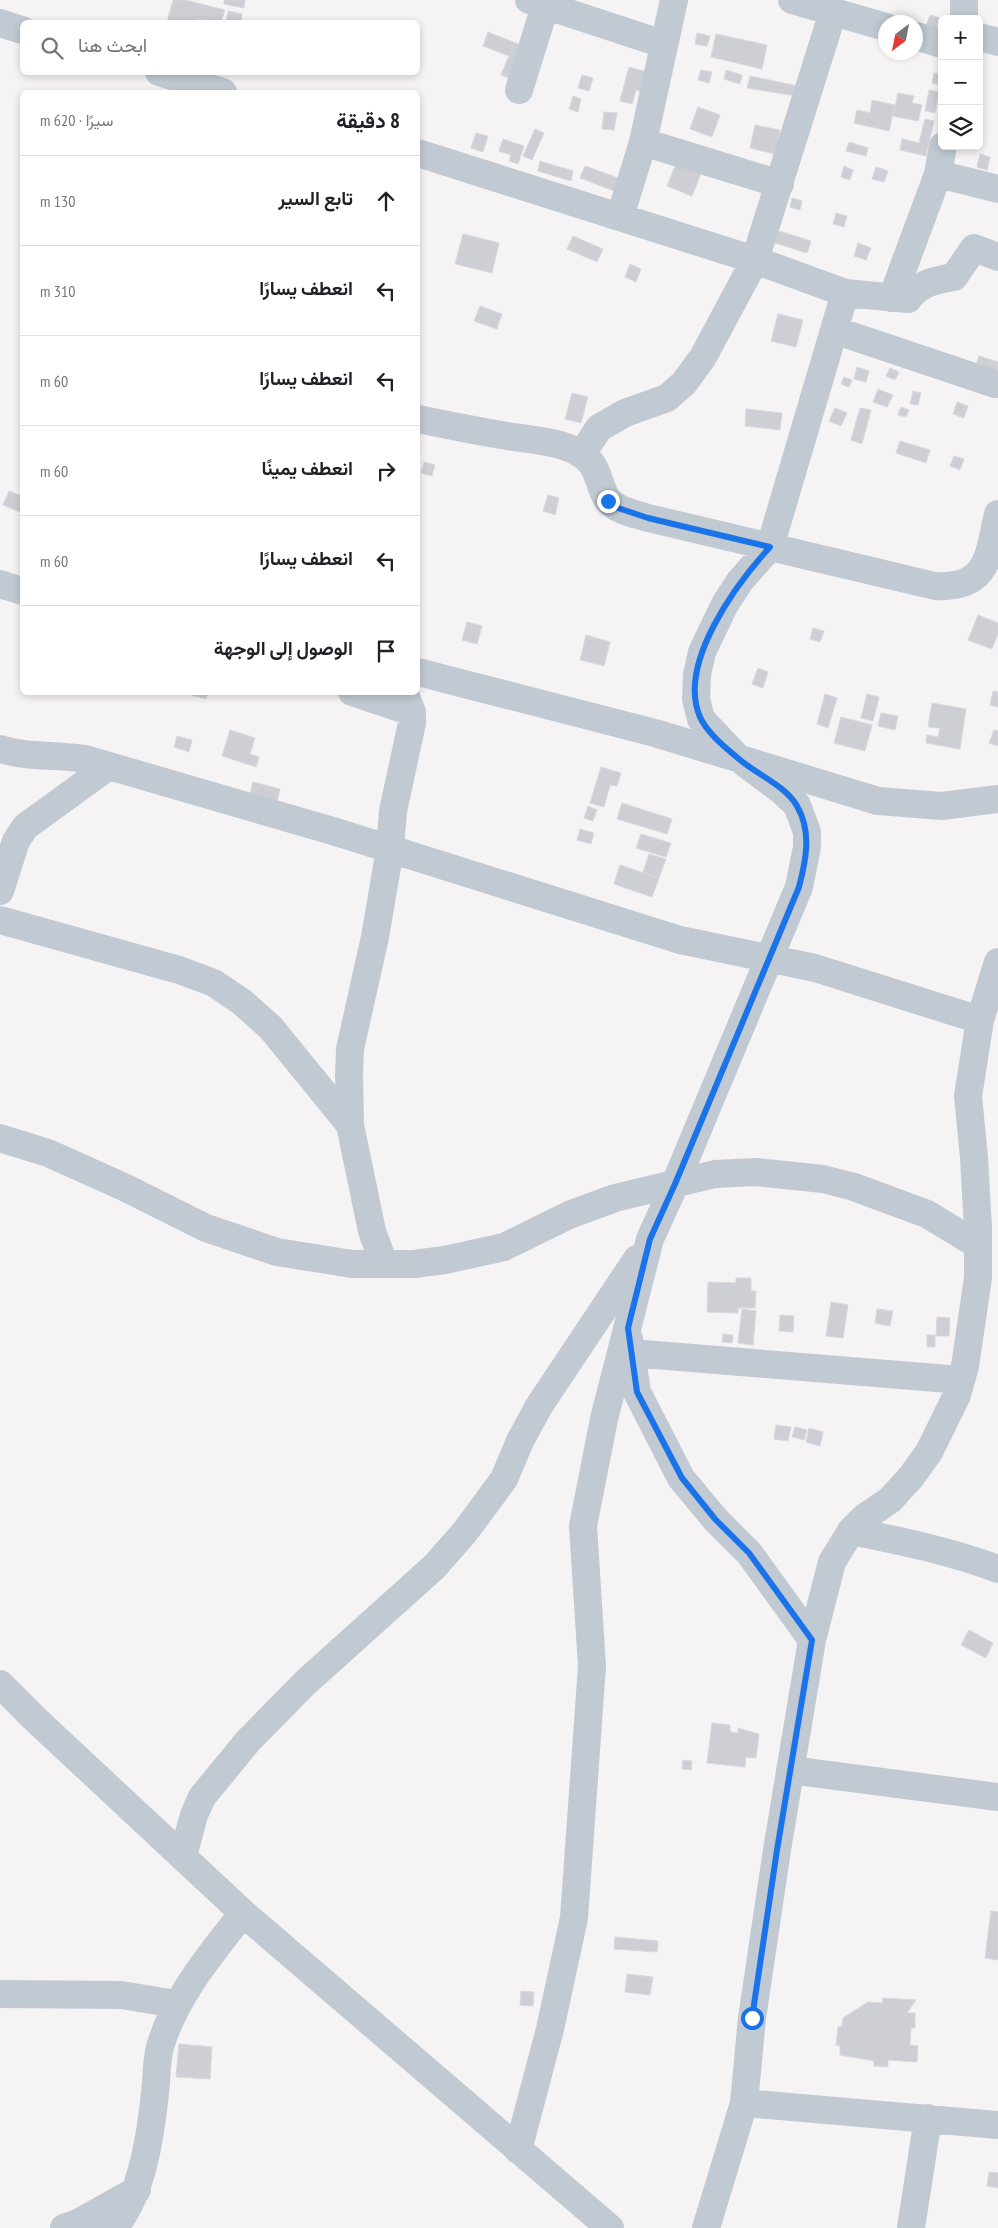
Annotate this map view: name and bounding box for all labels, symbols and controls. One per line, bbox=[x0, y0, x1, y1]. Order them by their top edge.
north arrow bbox=[878, 15, 923, 60]
map controls bbox=[938, 15, 983, 150]
button: + bbox=[938, 15, 983, 60]
search box bbox=[20, 20, 420, 75]
text: ابحث هنا bbox=[78, 33, 147, 57]
icon: search bbox=[38, 34, 66, 62]
button: − bbox=[938, 60, 983, 105]
button: layers bbox=[938, 105, 983, 150]
text: 8 دقيقة bbox=[336, 107, 400, 134]
text: سيرًا · 620 m bbox=[40, 110, 113, 130]
text: تابع السير bbox=[278, 186, 353, 210]
icon: ahead bbox=[372, 187, 400, 215]
text: 130 m bbox=[40, 191, 75, 211]
text: انعطف يسارًا bbox=[259, 276, 353, 300]
icon: left bbox=[372, 277, 400, 305]
text: 310 m bbox=[40, 281, 75, 301]
text: انعطف يسارًا bbox=[259, 366, 353, 390]
icon: left bbox=[372, 367, 400, 395]
text: 60 m bbox=[40, 371, 68, 391]
text: انعطف يمينًا bbox=[262, 456, 353, 480]
icon: right bbox=[372, 457, 400, 485]
text: 60 m bbox=[40, 461, 68, 481]
route end bbox=[597, 490, 620, 513]
text: انعطف يسارًا bbox=[259, 546, 353, 570]
icon: left bbox=[372, 547, 400, 575]
text: 60 m bbox=[40, 551, 68, 571]
text: الوصول إلى الوجهة bbox=[214, 636, 353, 660]
icon: arrive bbox=[372, 637, 400, 665]
route start bbox=[741, 2007, 764, 2030]

